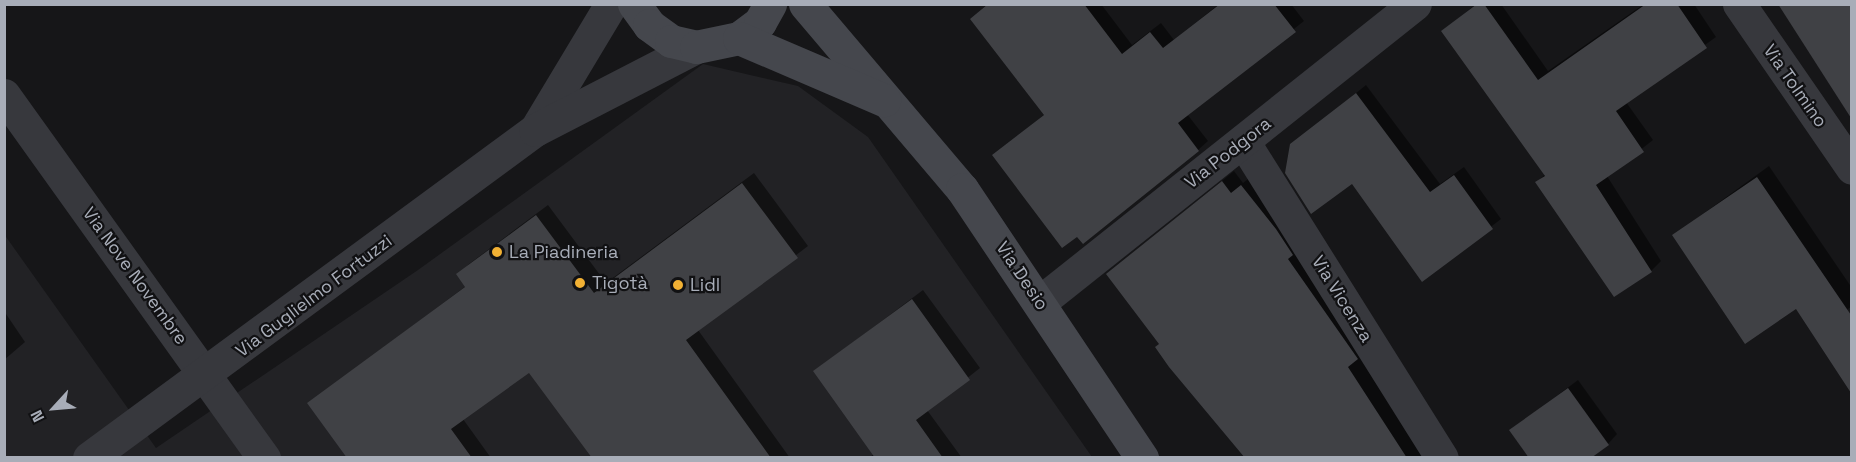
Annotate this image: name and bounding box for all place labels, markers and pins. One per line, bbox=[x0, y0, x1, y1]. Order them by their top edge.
place label: La Piadineria bbox=[509, 241, 618, 263]
marker: La Piadineria bbox=[490, 245, 504, 259]
place label: Tigotà bbox=[592, 272, 648, 294]
place label: Lidl bbox=[690, 274, 720, 296]
marker: Tigotà bbox=[573, 276, 587, 290]
marker: Lidl bbox=[671, 278, 685, 292]

